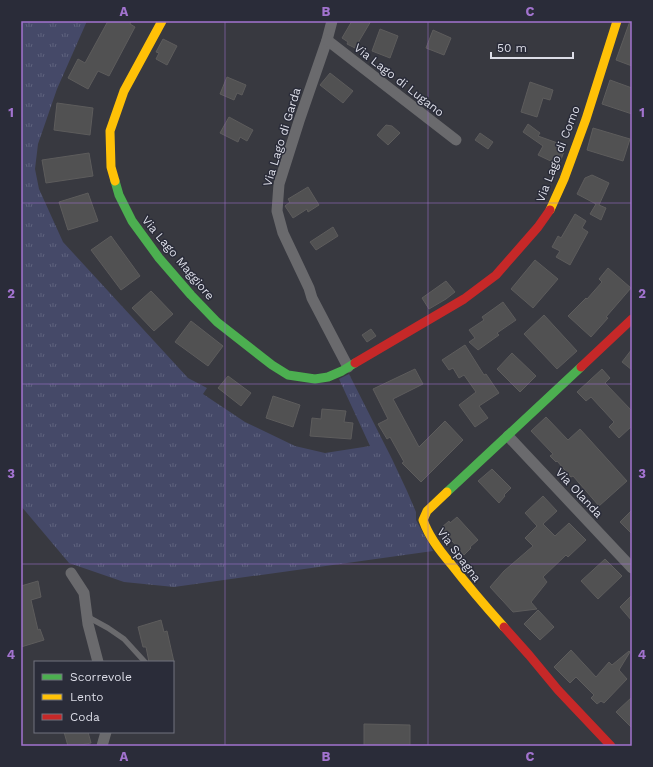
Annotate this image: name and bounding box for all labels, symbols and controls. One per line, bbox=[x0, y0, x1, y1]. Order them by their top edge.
text: A bbox=[120, 4, 129, 19]
text: B bbox=[322, 4, 331, 19]
text: C bbox=[526, 4, 535, 19]
scale bar bbox=[491, 34, 573, 60]
street label: Via Lago di Lugano bbox=[351, 41, 447, 119]
text: 50 m bbox=[497, 41, 527, 55]
street label: Via Lago di Garda bbox=[260, 86, 304, 188]
street label: Via Lago di Como bbox=[533, 104, 583, 204]
text: 1 bbox=[8, 105, 14, 120]
text: 1 bbox=[639, 105, 645, 120]
street label: Via Lago Maggiore bbox=[139, 213, 217, 303]
text: 2 bbox=[7, 286, 15, 301]
text: 2 bbox=[638, 286, 646, 301]
street label: Via Olanda bbox=[552, 465, 606, 521]
text: 3 bbox=[7, 466, 15, 481]
text: 3 bbox=[638, 466, 646, 481]
street label: Via Spagna bbox=[434, 525, 484, 585]
text: 4 bbox=[7, 647, 16, 662]
text: 4 bbox=[638, 647, 647, 662]
legend bbox=[34, 661, 174, 733]
text: Scorrevole bbox=[70, 670, 132, 684]
text: Lento bbox=[70, 690, 104, 704]
text: Coda bbox=[70, 710, 100, 724]
text: A bbox=[120, 749, 129, 764]
text: B bbox=[322, 749, 331, 764]
text: C bbox=[526, 749, 535, 764]

